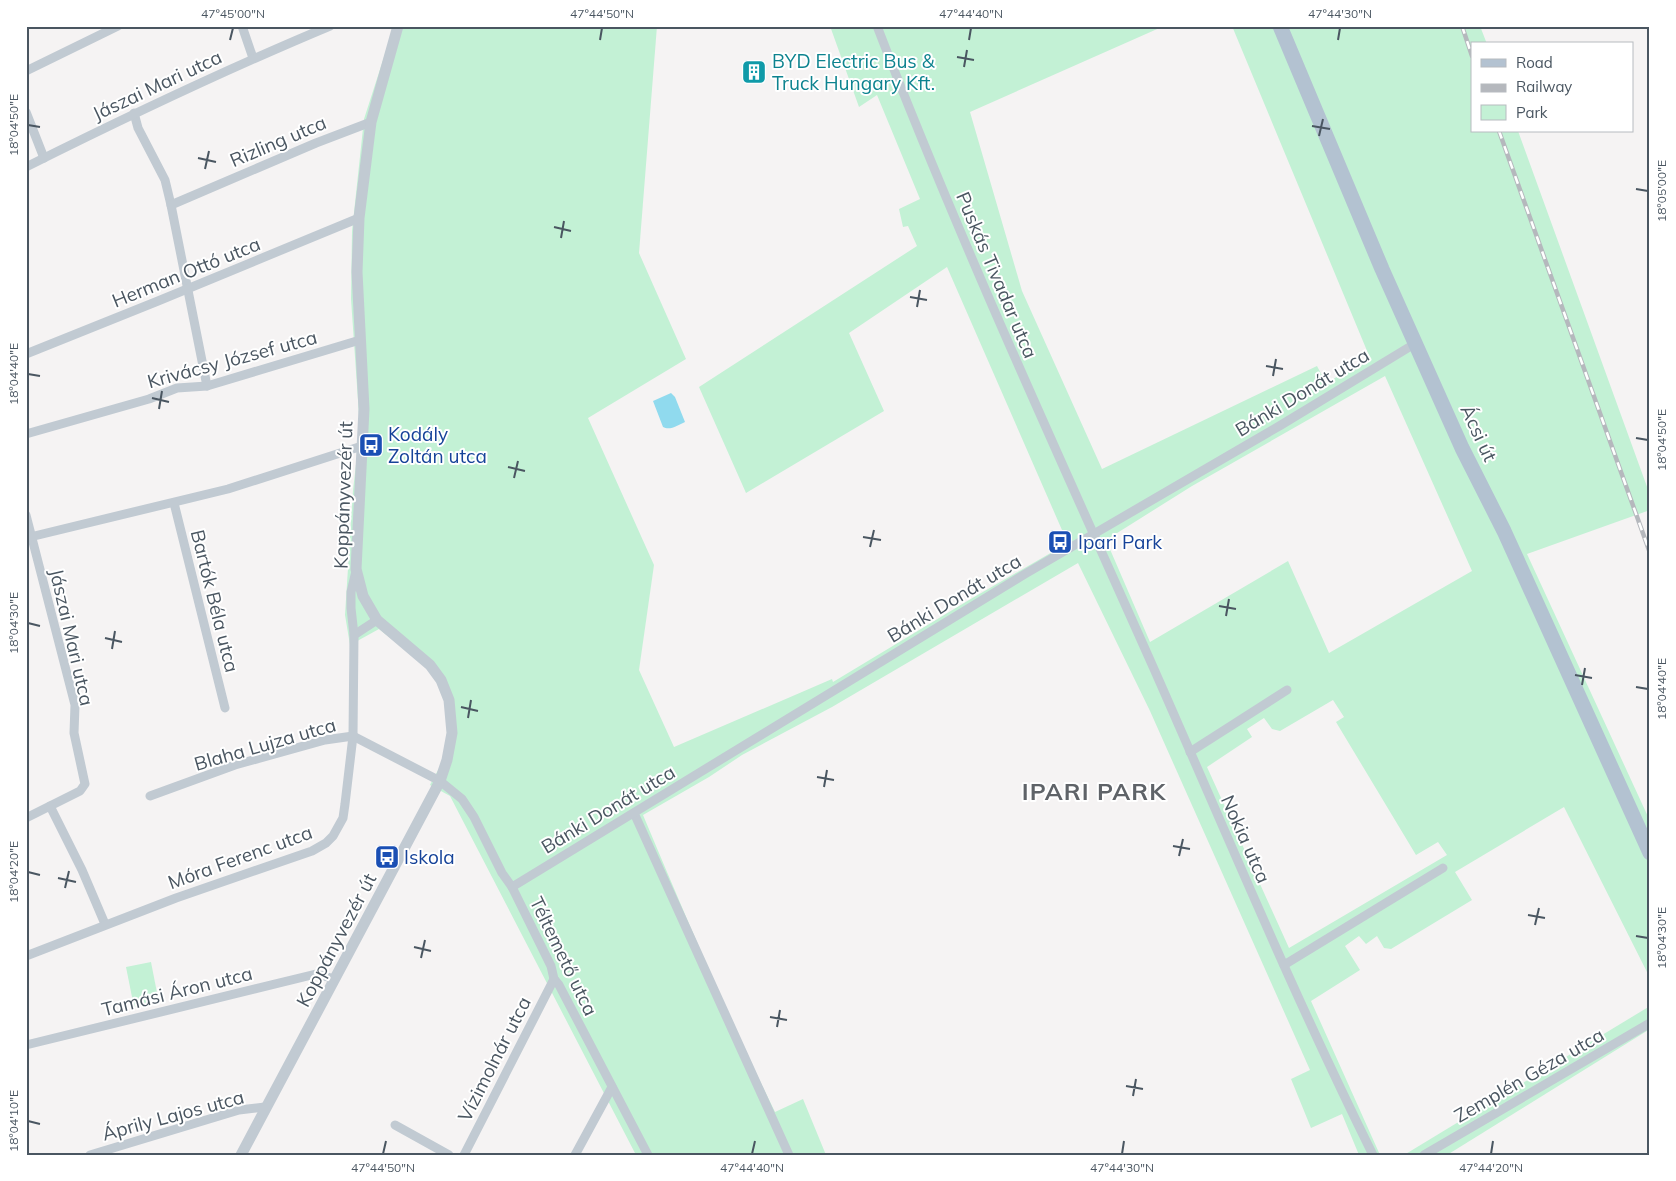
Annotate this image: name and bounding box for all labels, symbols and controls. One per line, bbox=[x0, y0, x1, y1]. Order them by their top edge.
text: 47°45'00"N bbox=[201, 6, 265, 21]
text: 47°44'50"N bbox=[570, 6, 634, 21]
text: 47°44'40"N bbox=[939, 6, 1003, 21]
text: 47°44'30"N bbox=[1308, 6, 1372, 21]
legend bbox=[1471, 42, 1634, 132]
street label: Jászai Mari utca bbox=[89, 45, 225, 125]
place label: BYD Electric Bus & Truck Hungary Kft. bbox=[772, 49, 936, 95]
text: Road bbox=[1516, 53, 1553, 72]
building icon: BYD Electric Bus & Truck Hungary Kft. bbox=[741, 59, 767, 85]
text: Railway bbox=[1516, 77, 1572, 96]
text: 18°04'50"E bbox=[6, 94, 21, 156]
text: Park bbox=[1516, 103, 1548, 122]
street label: Rizling utca bbox=[226, 110, 330, 172]
text: 18°05'00"E bbox=[1654, 160, 1669, 222]
street label: Puskás Tivadar utca bbox=[951, 188, 1043, 362]
street label: Herman Ottó utca bbox=[108, 231, 264, 313]
street label: Krivácsy József utca bbox=[144, 325, 320, 393]
text: 18°04'40"E bbox=[6, 343, 21, 405]
street label: Bánki Donát utca bbox=[1231, 343, 1373, 441]
street label: Ácsi út bbox=[1455, 401, 1503, 465]
text: 18°04'50"E bbox=[1654, 409, 1669, 471]
street label: Koppányvezér út bbox=[328, 420, 358, 569]
place label: Kodály Zoltán utca bbox=[388, 422, 487, 468]
bus stop icon: Kodály Zoltán utca bbox=[358, 432, 384, 458]
street label: Bartók Béla utca bbox=[186, 527, 244, 675]
bus stop icon: Ipari Park bbox=[1047, 529, 1073, 555]
place label: Ipari Park bbox=[1078, 530, 1162, 554]
street label: Bánki Donát utca bbox=[883, 549, 1025, 647]
street label: Jászai Mari utca bbox=[45, 566, 99, 708]
text: 18°04'30"E bbox=[6, 592, 21, 654]
text: 18°04'40"E bbox=[1654, 658, 1669, 720]
street label: Blaha Lujza utca bbox=[191, 712, 339, 776]
street label: Bánki Donát utca bbox=[537, 760, 679, 858]
district label: IPARI PARK bbox=[1022, 776, 1166, 806]
street label: Nokia utca bbox=[1216, 791, 1276, 887]
street label: Móra Ferenc utca bbox=[165, 820, 315, 894]
text: 18°04'20"E bbox=[6, 841, 21, 903]
bus stop icon: Iskola bbox=[374, 844, 400, 870]
place label: Iskola bbox=[404, 845, 455, 869]
street label: Koppányvezér út bbox=[291, 869, 381, 1011]
street label: Téltemető utca bbox=[525, 893, 603, 1019]
text: 18°04'30"E bbox=[1654, 907, 1669, 969]
street label: Tamási Áron utca bbox=[99, 961, 255, 1021]
street label: Vízimolnár utca bbox=[452, 993, 536, 1125]
street label: Zemplén Géza utca bbox=[1450, 1022, 1608, 1128]
street label: Áprily Lajos utca bbox=[99, 1085, 247, 1145]
text: 18°04'10"E bbox=[6, 1090, 21, 1152]
text: 47°44'50"N bbox=[351, 1160, 415, 1175]
text: 47°44'40"N bbox=[720, 1160, 784, 1175]
text: 47°44'30"N bbox=[1090, 1160, 1154, 1175]
text: 47°44'20"N bbox=[1459, 1160, 1523, 1175]

